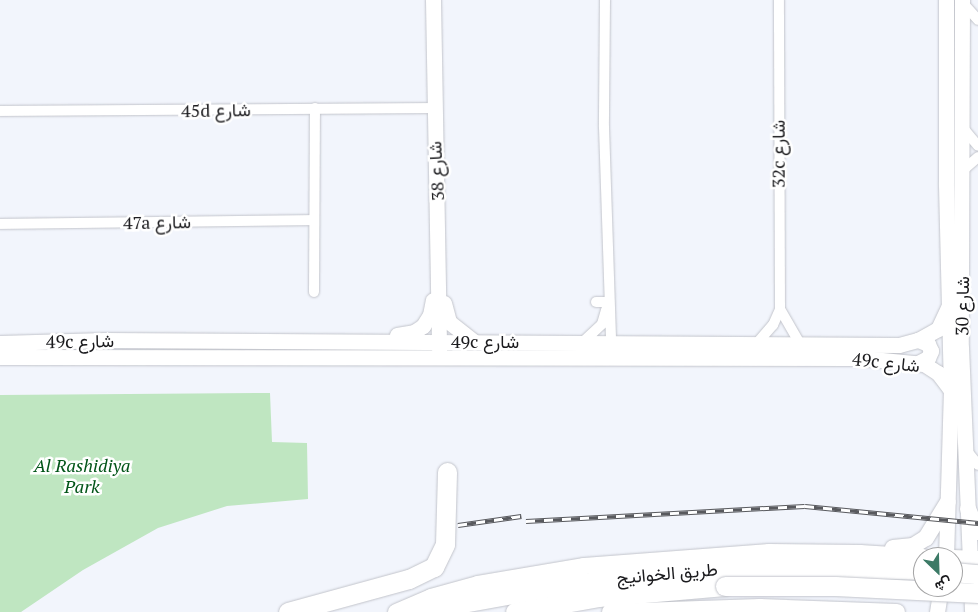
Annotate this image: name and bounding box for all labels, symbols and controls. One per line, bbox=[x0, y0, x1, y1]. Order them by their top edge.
street label: 45d شارع bbox=[181, 99, 251, 121]
street label: 32c شارع bbox=[767, 120, 789, 188]
street label: شارع 38 bbox=[424, 141, 448, 201]
street label: 47a شارع bbox=[123, 211, 191, 233]
street label: شارع 30 bbox=[951, 276, 973, 336]
street label: 49c شارع bbox=[46, 330, 114, 352]
street label: 49c شارع bbox=[451, 330, 519, 352]
street label: 49c شارع bbox=[851, 348, 921, 376]
park label: Al Rashidiya Park bbox=[34, 455, 130, 498]
north arrow bbox=[913, 547, 963, 597]
street label: طريق الخوانيج bbox=[616, 558, 718, 588]
text: ش bbox=[932, 573, 955, 597]

